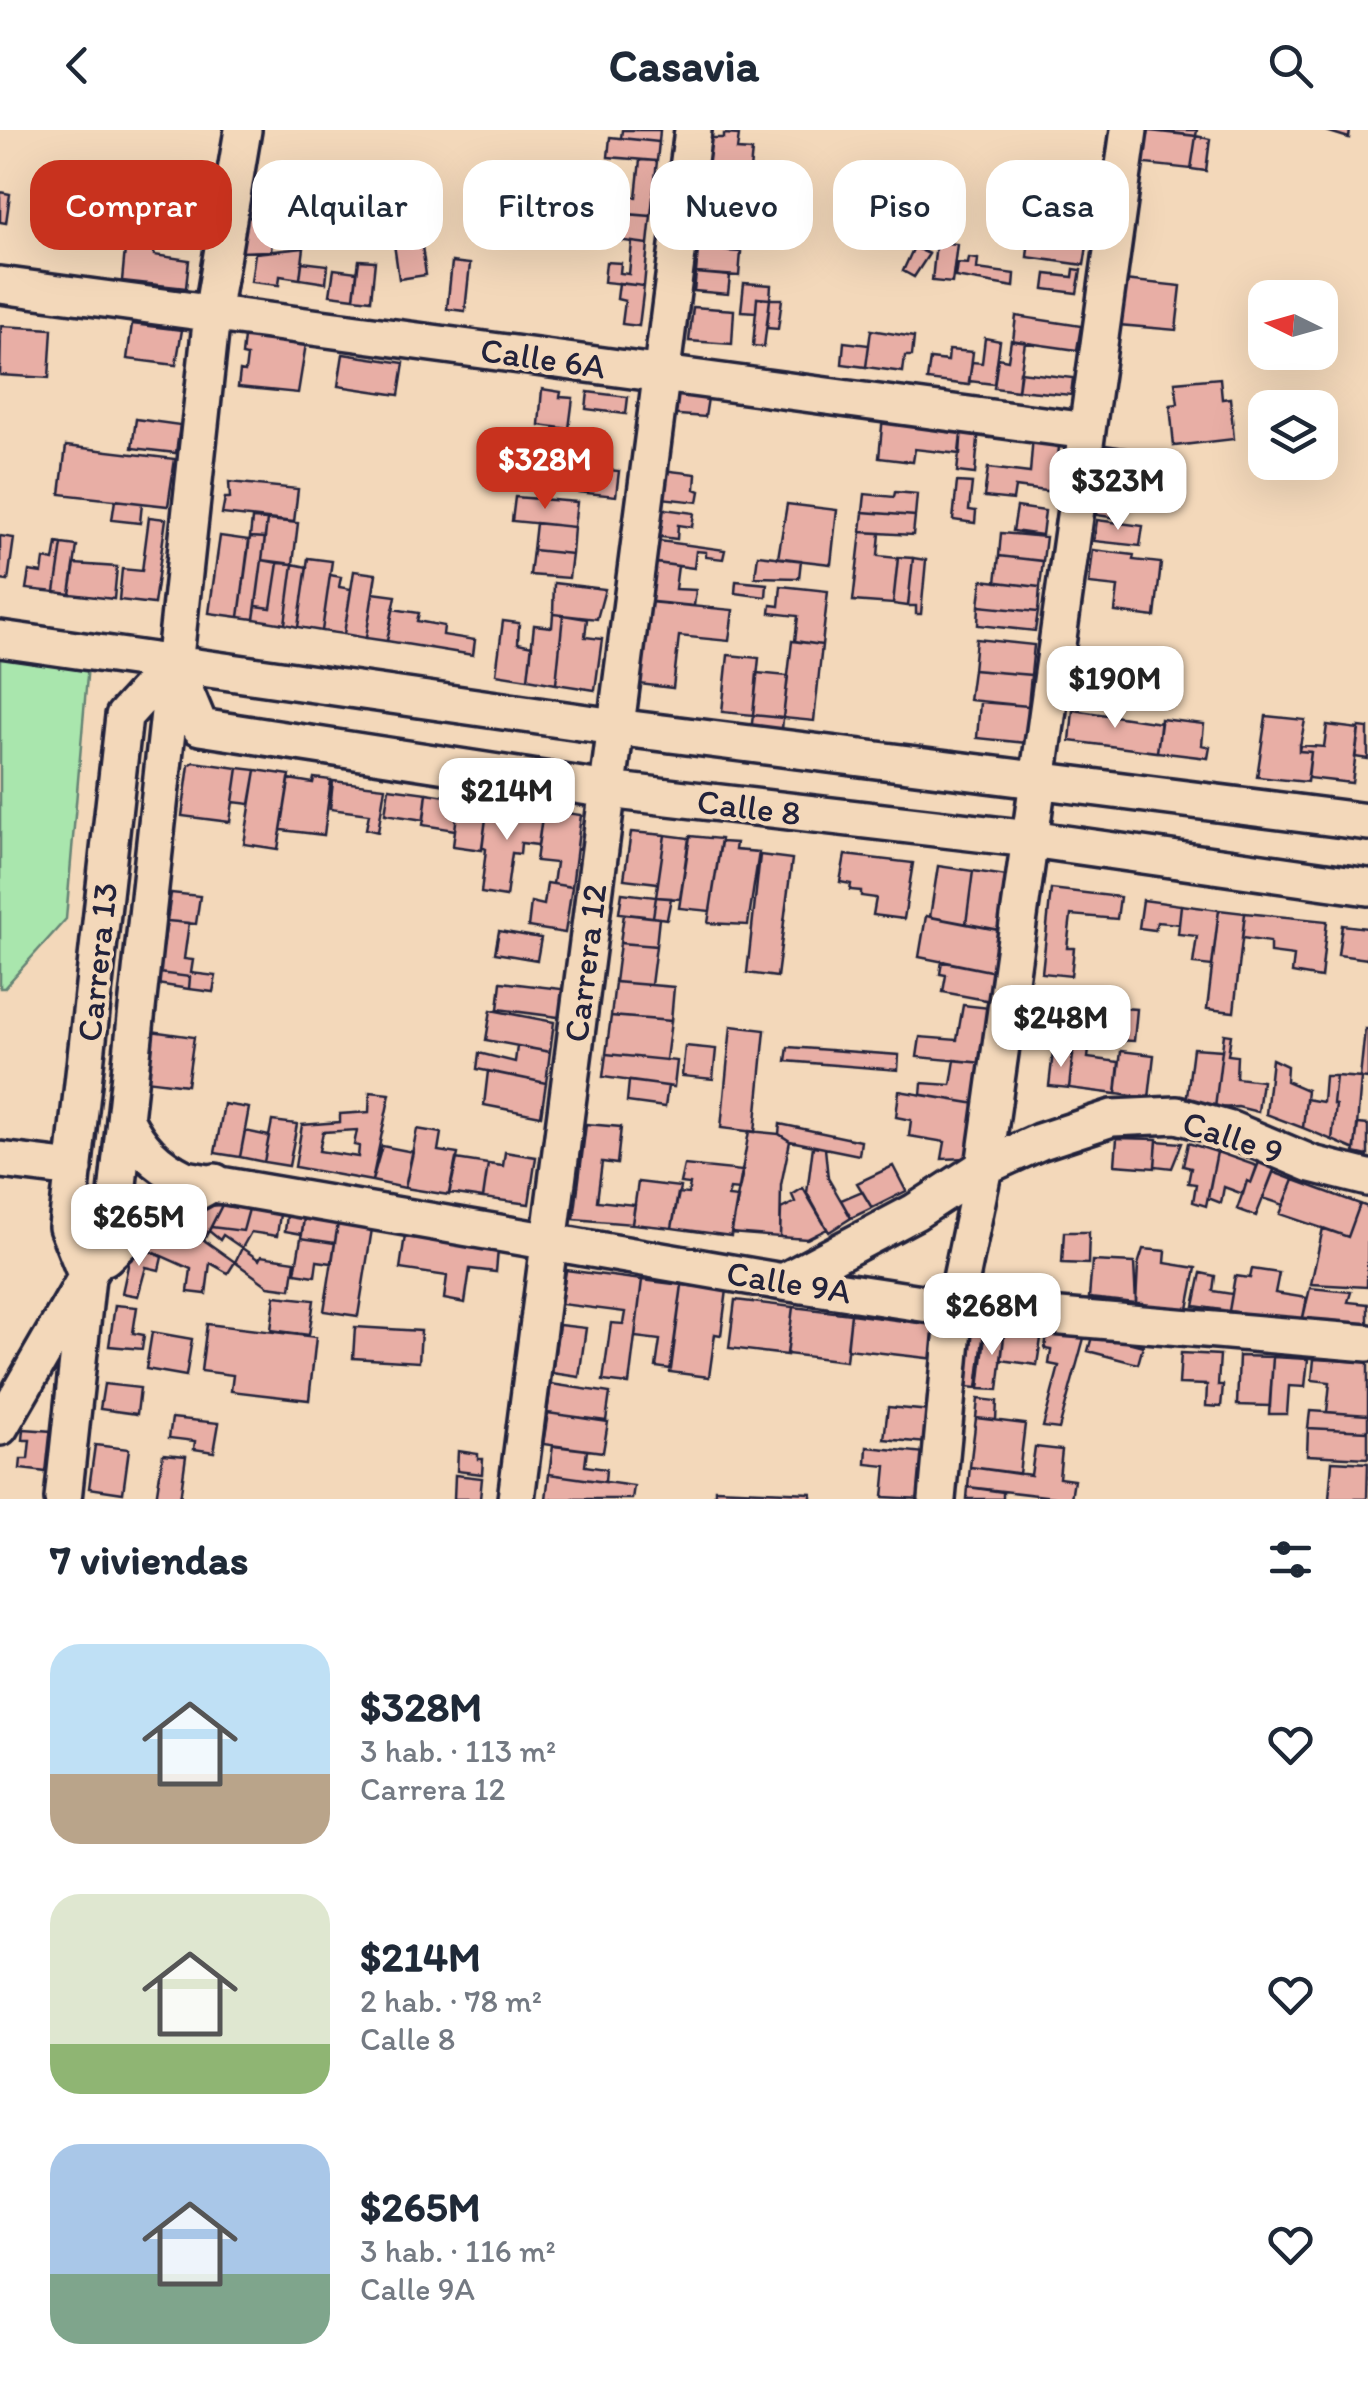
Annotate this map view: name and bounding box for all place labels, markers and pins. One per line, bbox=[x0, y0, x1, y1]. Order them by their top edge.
pin: $328M bbox=[475, 427, 615, 512]
pin: $323M bbox=[1048, 448, 1188, 533]
pin: $190M bbox=[1045, 646, 1185, 731]
pin: $214M bbox=[437, 758, 577, 843]
pin: $248M bbox=[991, 985, 1131, 1070]
pin: $265M bbox=[69, 1184, 209, 1269]
pin: $268M bbox=[922, 1273, 1062, 1358]

